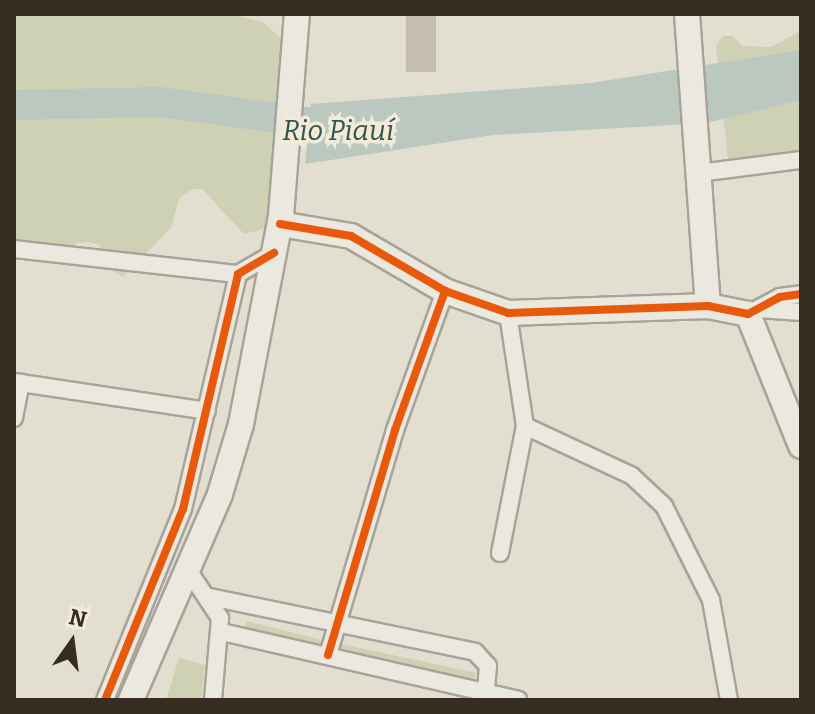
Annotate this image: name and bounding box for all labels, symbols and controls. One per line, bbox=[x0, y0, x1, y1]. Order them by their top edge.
water label: Rio Piauí bbox=[282, 114, 394, 148]
north arrow bbox=[32, 602, 112, 682]
text: N bbox=[66, 603, 89, 633]

